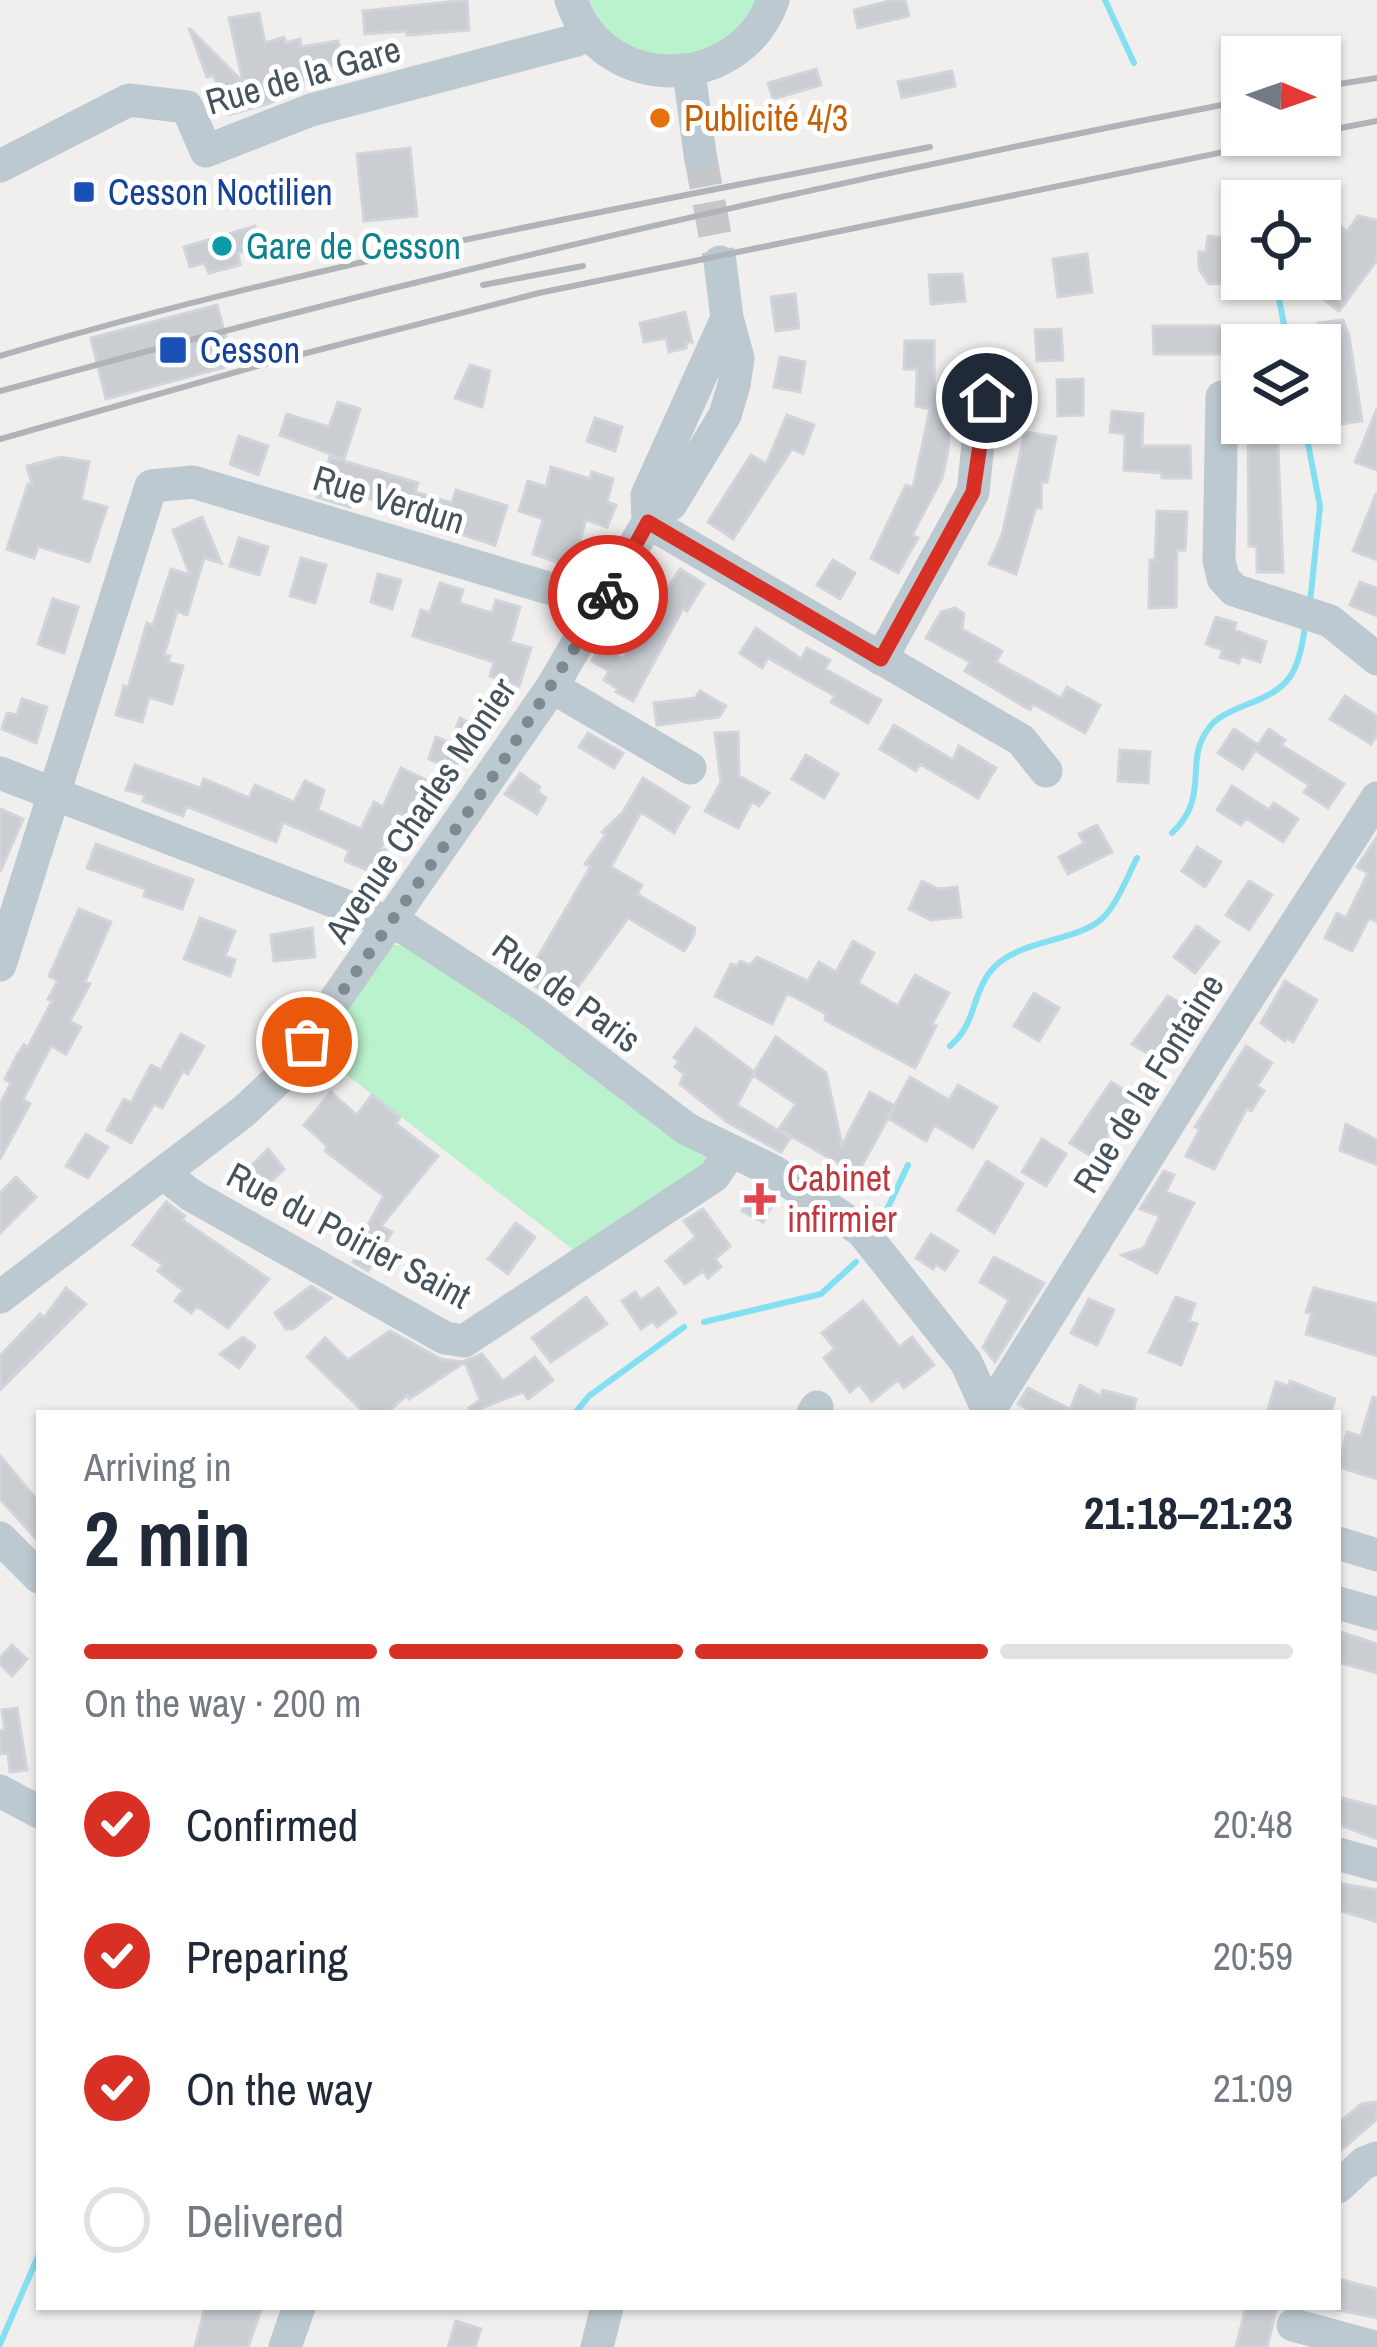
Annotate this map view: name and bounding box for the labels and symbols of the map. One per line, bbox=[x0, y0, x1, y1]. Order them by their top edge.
street label: Rue de la Gare bbox=[200, 24, 406, 126]
north arrow bbox=[1221, 36, 1341, 156]
place label: Publicité 4/3 bbox=[684, 94, 848, 142]
marker: Publicité 4/3 bbox=[647, 105, 673, 131]
place label: Cesson Noctilien bbox=[108, 168, 333, 216]
marker: Cesson Noctilien bbox=[71, 179, 97, 205]
place label: Gare de Cesson bbox=[246, 222, 461, 270]
marker: Gare de Cesson bbox=[209, 233, 235, 259]
place label: Cesson bbox=[200, 326, 300, 374]
marker: Cesson bbox=[157, 334, 189, 366]
pin bbox=[936, 347, 1038, 449]
street label: Rue Verdun bbox=[307, 453, 471, 545]
courier bbox=[548, 535, 668, 655]
street label: Avenue Charles Monier bbox=[313, 668, 527, 953]
street label: Rue de Paris bbox=[483, 923, 651, 1063]
street label: Rue de la Fontaine bbox=[1061, 964, 1235, 1202]
pin bbox=[256, 991, 358, 1093]
street label: Rue du Poirier Saint bbox=[219, 1151, 479, 1319]
place label: Cabinet infirmier bbox=[787, 1154, 897, 1243]
marker: Cabinet infirmier bbox=[744, 1183, 776, 1215]

